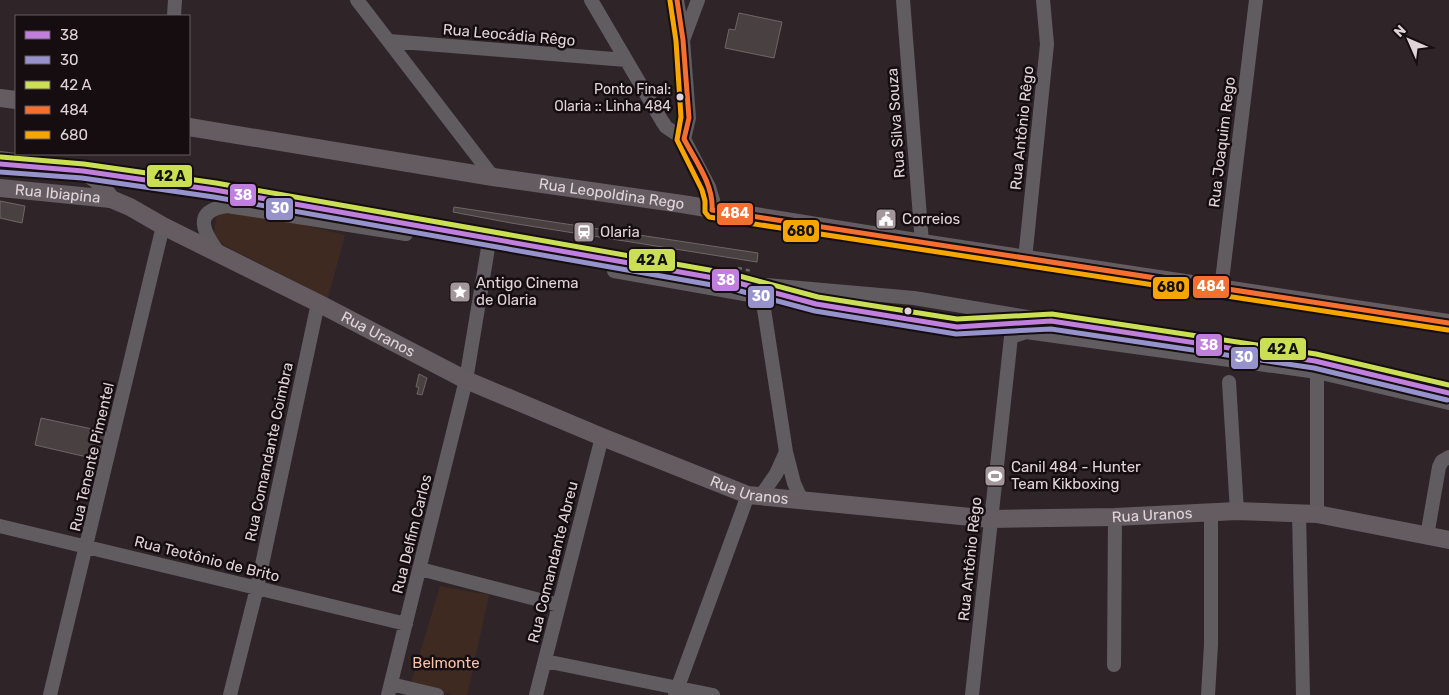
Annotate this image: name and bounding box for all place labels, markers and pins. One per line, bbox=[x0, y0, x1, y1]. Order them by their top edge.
place label: Ponto Final: Olaria :: Linha 484 bbox=[554, 81, 671, 115]
marker: Ponto Final: Olaria :: Linha 484 bbox=[675, 92, 685, 102]
public building icon: Correios bbox=[874, 207, 898, 231]
place label: Correios bbox=[902, 210, 960, 228]
station icon: Olaria bbox=[572, 220, 596, 244]
place label: Olaria bbox=[600, 223, 640, 241]
place label: Antigo Cinema de Olaria bbox=[476, 274, 579, 309]
place icon: Antigo Cinema de Olaria bbox=[448, 280, 472, 304]
unlabelled marker bbox=[903, 306, 913, 316]
place label: Canil 484 - Hunter Team Kikboxing bbox=[1011, 458, 1141, 493]
sports icon: Canil 484 - Hunter Team Kikboxing bbox=[983, 464, 1007, 488]

